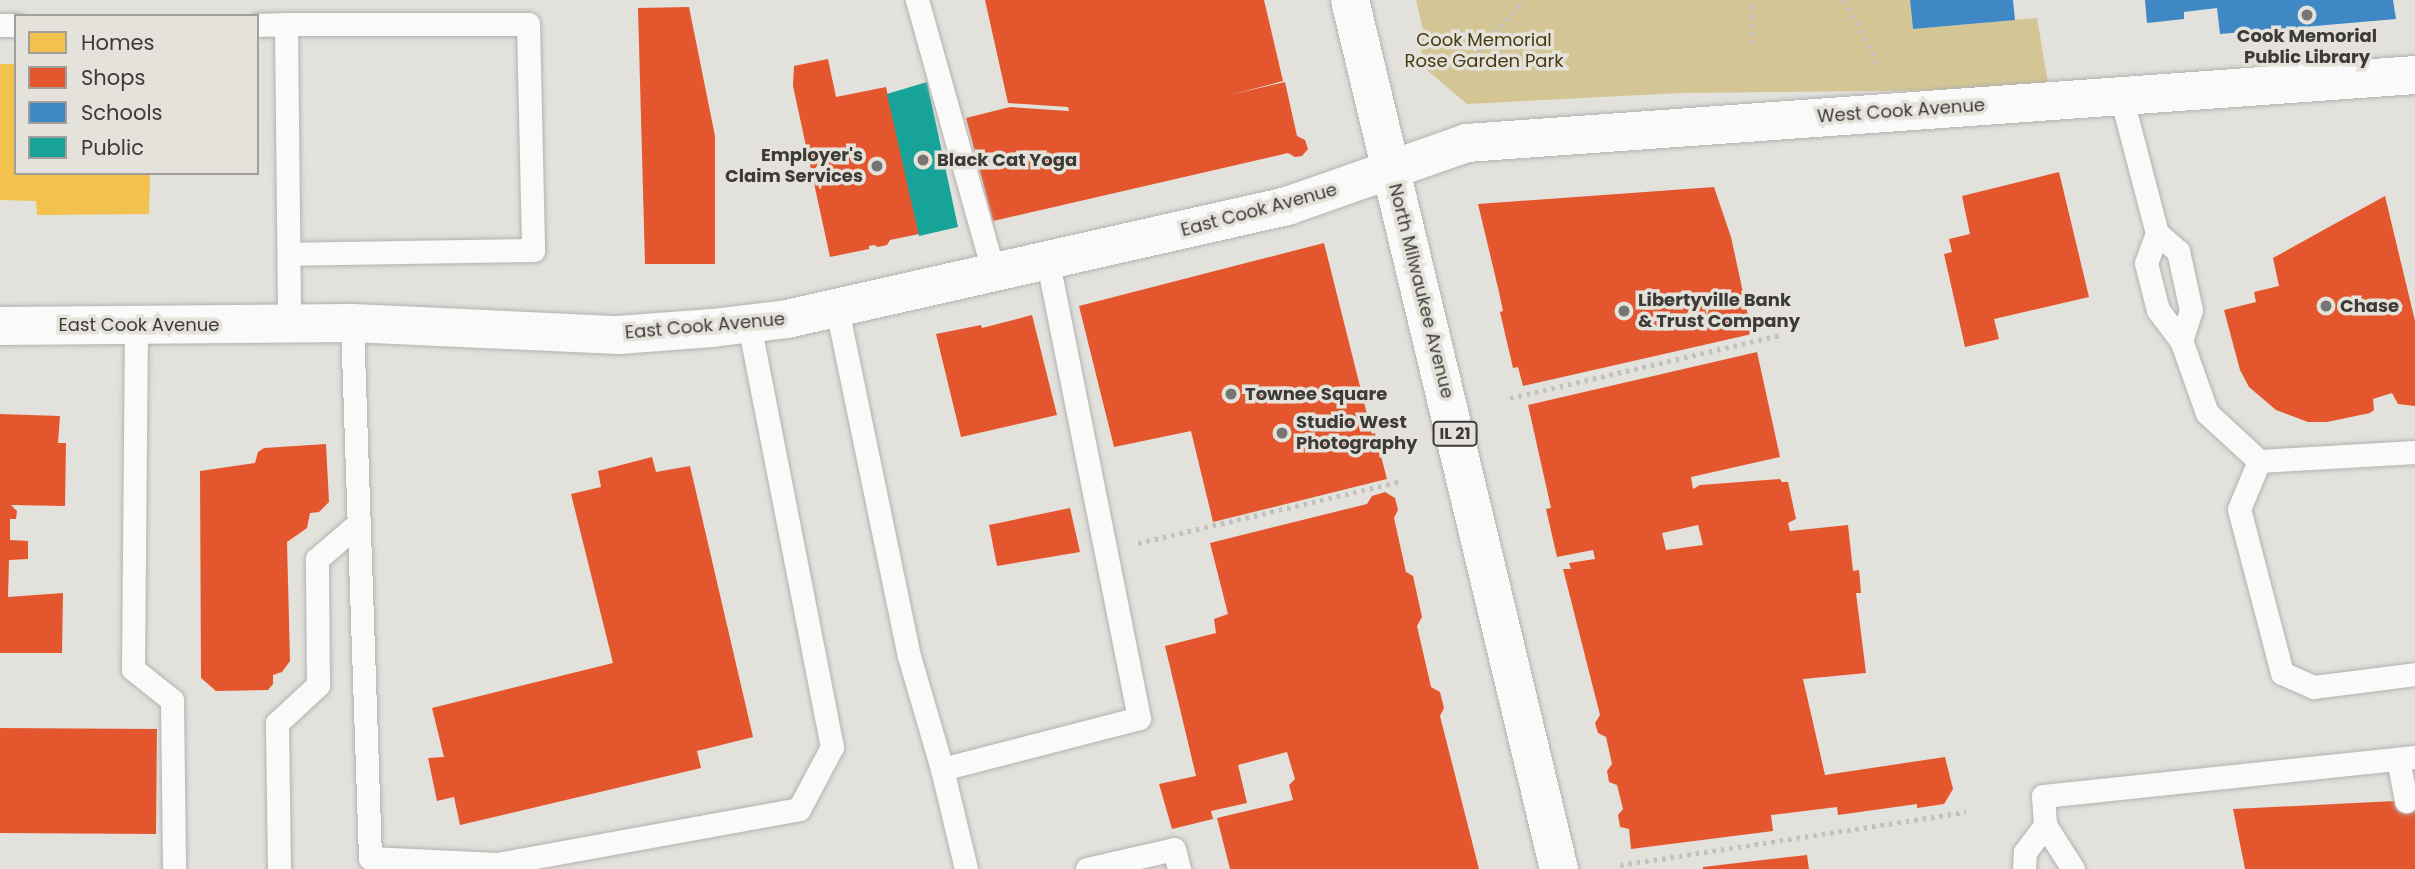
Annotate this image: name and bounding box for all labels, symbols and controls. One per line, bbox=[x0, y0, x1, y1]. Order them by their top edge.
marker: Cook Memorial Public Library bbox=[2299, 7, 2315, 23]
legend bbox=[14, 14, 259, 175]
place label: Cook Memorial Public Library bbox=[2237, 26, 2377, 68]
text: Homes bbox=[81, 28, 155, 57]
park label: Cook Memorial Rose Garden Park bbox=[1405, 30, 1563, 72]
text: Shops bbox=[81, 63, 145, 92]
street label: West Cook Avenue bbox=[1816, 94, 1986, 128]
text: Schools bbox=[81, 98, 163, 127]
text: Public bbox=[81, 133, 144, 162]
place label: Employer's Claim Services bbox=[725, 145, 863, 188]
place label: Black Cat Yoga bbox=[937, 149, 1077, 171]
marker: Black Cat Yoga bbox=[915, 152, 931, 168]
marker: Employer's Claim Services bbox=[869, 158, 885, 174]
street label: East Cook Avenue bbox=[1179, 179, 1339, 241]
street label: North Milwaukee Avenue bbox=[1384, 181, 1458, 401]
place label: Libertyville Bank & Trust Company bbox=[1638, 290, 1800, 332]
place label: Chase bbox=[2340, 295, 2399, 317]
marker: Chase bbox=[2318, 298, 2334, 314]
marker: Libertyville Bank & Trust Company bbox=[1616, 303, 1632, 319]
street label: East Cook Avenue bbox=[624, 308, 786, 344]
street label: East Cook Avenue bbox=[59, 314, 219, 336]
place label: Townee Square bbox=[1245, 383, 1387, 405]
marker: Townee Square bbox=[1223, 386, 1239, 402]
place label: Studio West Photography bbox=[1296, 412, 1417, 454]
road number: IL 21 bbox=[1432, 422, 1478, 446]
marker: Studio West Photography bbox=[1274, 425, 1290, 441]

